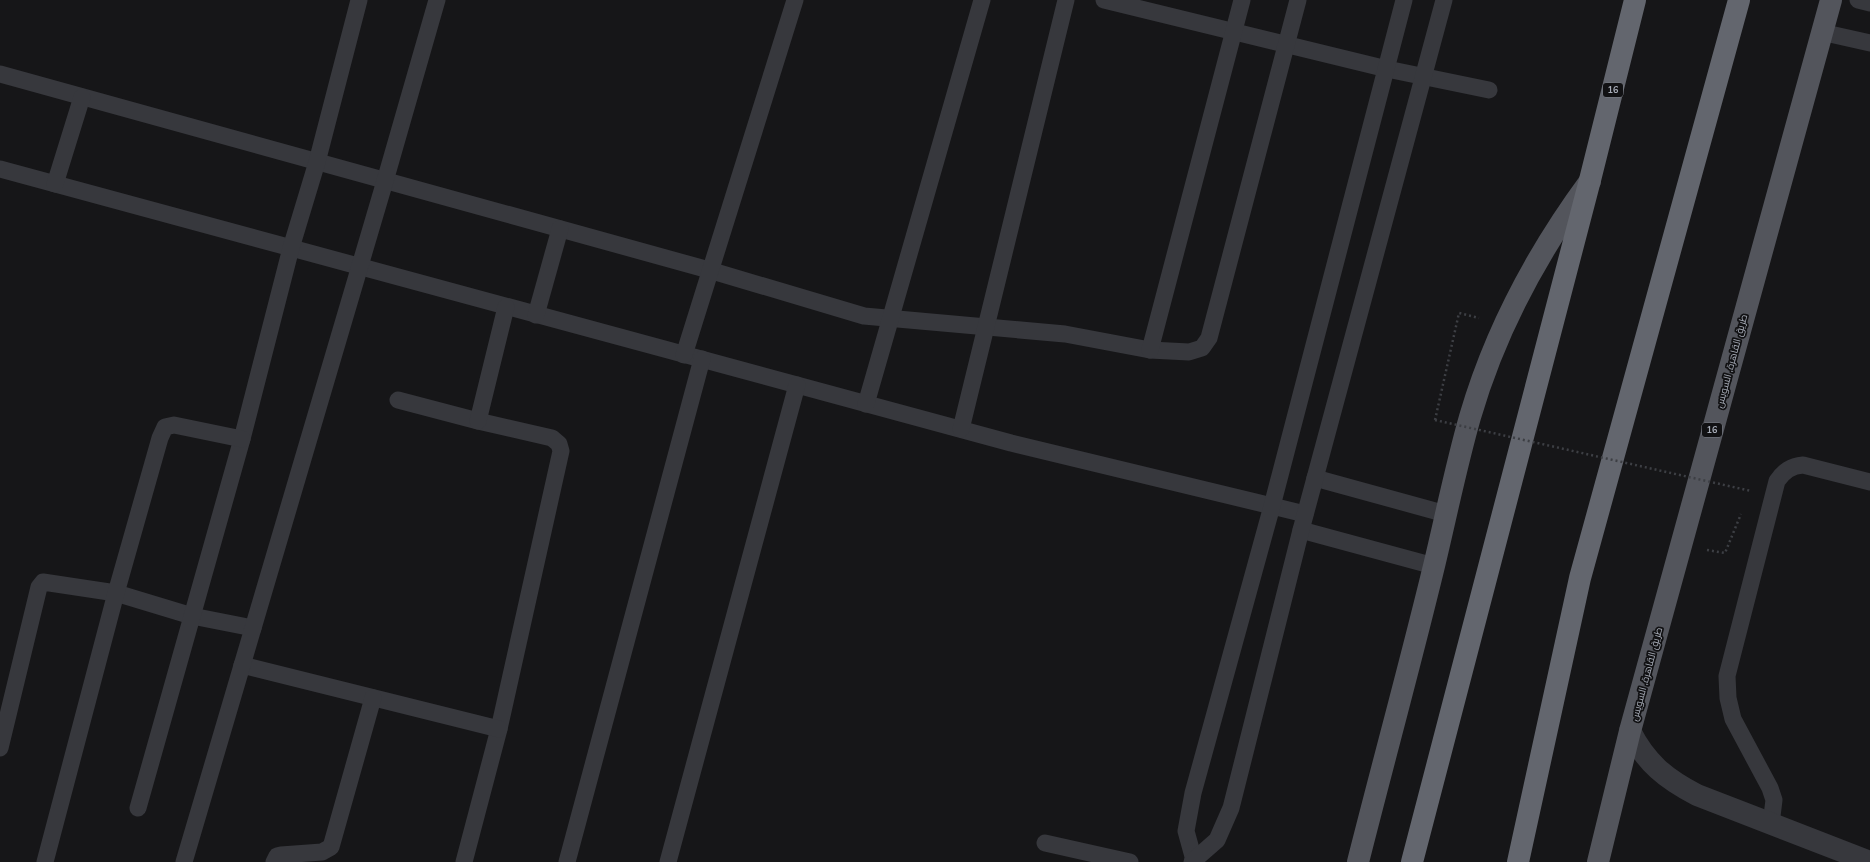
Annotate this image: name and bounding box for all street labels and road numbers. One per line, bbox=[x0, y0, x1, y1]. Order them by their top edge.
road number: 16 bbox=[1603, 83, 1623, 97]
street label: طريق القاهرة, السويس bbox=[1713, 313, 1750, 410]
road number: 16 bbox=[1702, 423, 1722, 437]
street label: طريق القاهرة, السويس bbox=[1628, 626, 1665, 723]

